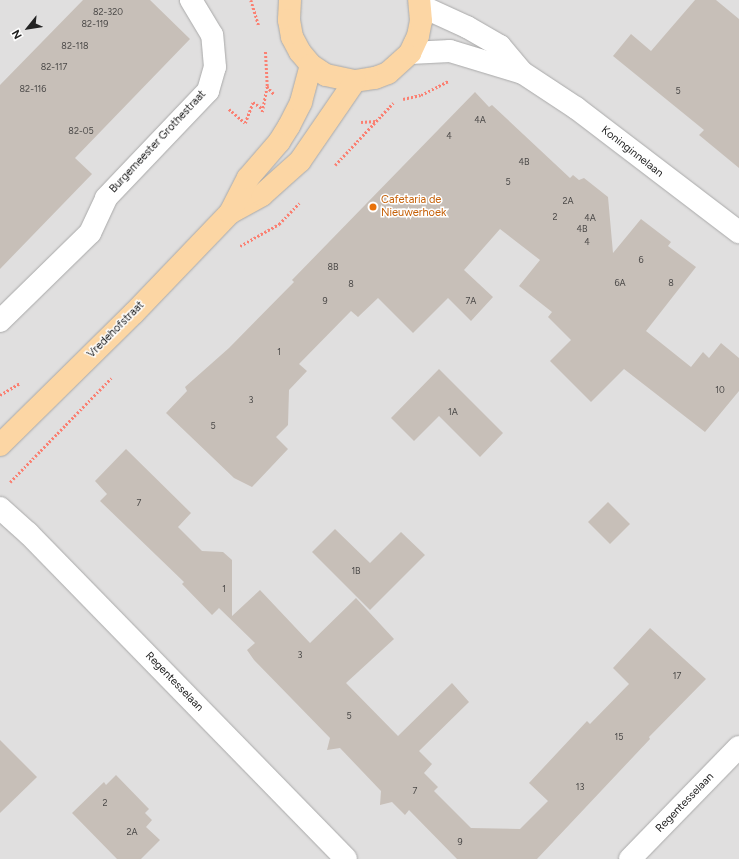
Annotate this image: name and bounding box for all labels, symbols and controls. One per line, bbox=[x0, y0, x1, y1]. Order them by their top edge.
house number: 82-320 bbox=[93, 7, 123, 17]
north arrow bbox=[8, 8, 48, 48]
house number: 82-119 bbox=[82, 19, 108, 29]
text: N bbox=[9, 27, 25, 41]
house number: 82-118 bbox=[61, 41, 89, 51]
house number: 82-117 bbox=[41, 62, 67, 72]
house number: 82-116 bbox=[20, 84, 46, 94]
house number: 5 bbox=[675, 86, 681, 96]
street label: Burgemeester Grothestraat bbox=[107, 88, 209, 196]
house number: 4A bbox=[474, 115, 486, 125]
street label: Koninginnelaan bbox=[598, 124, 666, 180]
house number: 82-05 bbox=[68, 126, 94, 136]
house number: 4 bbox=[446, 131, 452, 141]
house number: 4B bbox=[518, 157, 530, 167]
house number: 5 bbox=[505, 177, 511, 187]
place label: Cafetaria de Nieuwerhoek bbox=[381, 194, 446, 220]
house number: 2A bbox=[562, 196, 574, 206]
marker: Cafetaria de Nieuwerhoek bbox=[368, 202, 378, 212]
house number: 2 bbox=[552, 212, 558, 222]
house number: 4A bbox=[584, 213, 596, 223]
house number: 4B bbox=[576, 224, 588, 234]
house number: 4 bbox=[584, 237, 590, 247]
house number: 6 bbox=[638, 255, 644, 265]
house number: 8B bbox=[327, 262, 339, 272]
house number: 6A bbox=[614, 278, 626, 288]
house number: 8 bbox=[668, 278, 674, 288]
house number: 8 bbox=[348, 279, 354, 289]
house number: 9 bbox=[322, 296, 328, 306]
house number: 7A bbox=[466, 296, 476, 306]
street label: Vredehofstraat bbox=[85, 299, 147, 361]
house number: 1 bbox=[277, 347, 281, 357]
house number: 10 bbox=[715, 385, 725, 395]
house number: 3 bbox=[249, 395, 253, 405]
house number: 1A bbox=[448, 407, 458, 417]
house number: 5 bbox=[210, 421, 216, 431]
house number: 7 bbox=[137, 498, 141, 508]
house number: 1B bbox=[351, 566, 361, 576]
house number: 1 bbox=[222, 584, 226, 594]
street label: Regentesselaan bbox=[142, 649, 206, 715]
house number: 3 bbox=[298, 650, 302, 660]
house number: 17 bbox=[673, 671, 681, 681]
house number: 5 bbox=[346, 711, 352, 721]
house number: 15 bbox=[615, 732, 623, 742]
street label: Regentesselaan bbox=[653, 770, 717, 836]
house number: 13 bbox=[576, 782, 584, 792]
house number: 7 bbox=[413, 786, 417, 796]
house number: 2 bbox=[102, 798, 108, 808]
house number: 2A bbox=[126, 827, 138, 837]
house number: 9 bbox=[457, 837, 463, 847]

